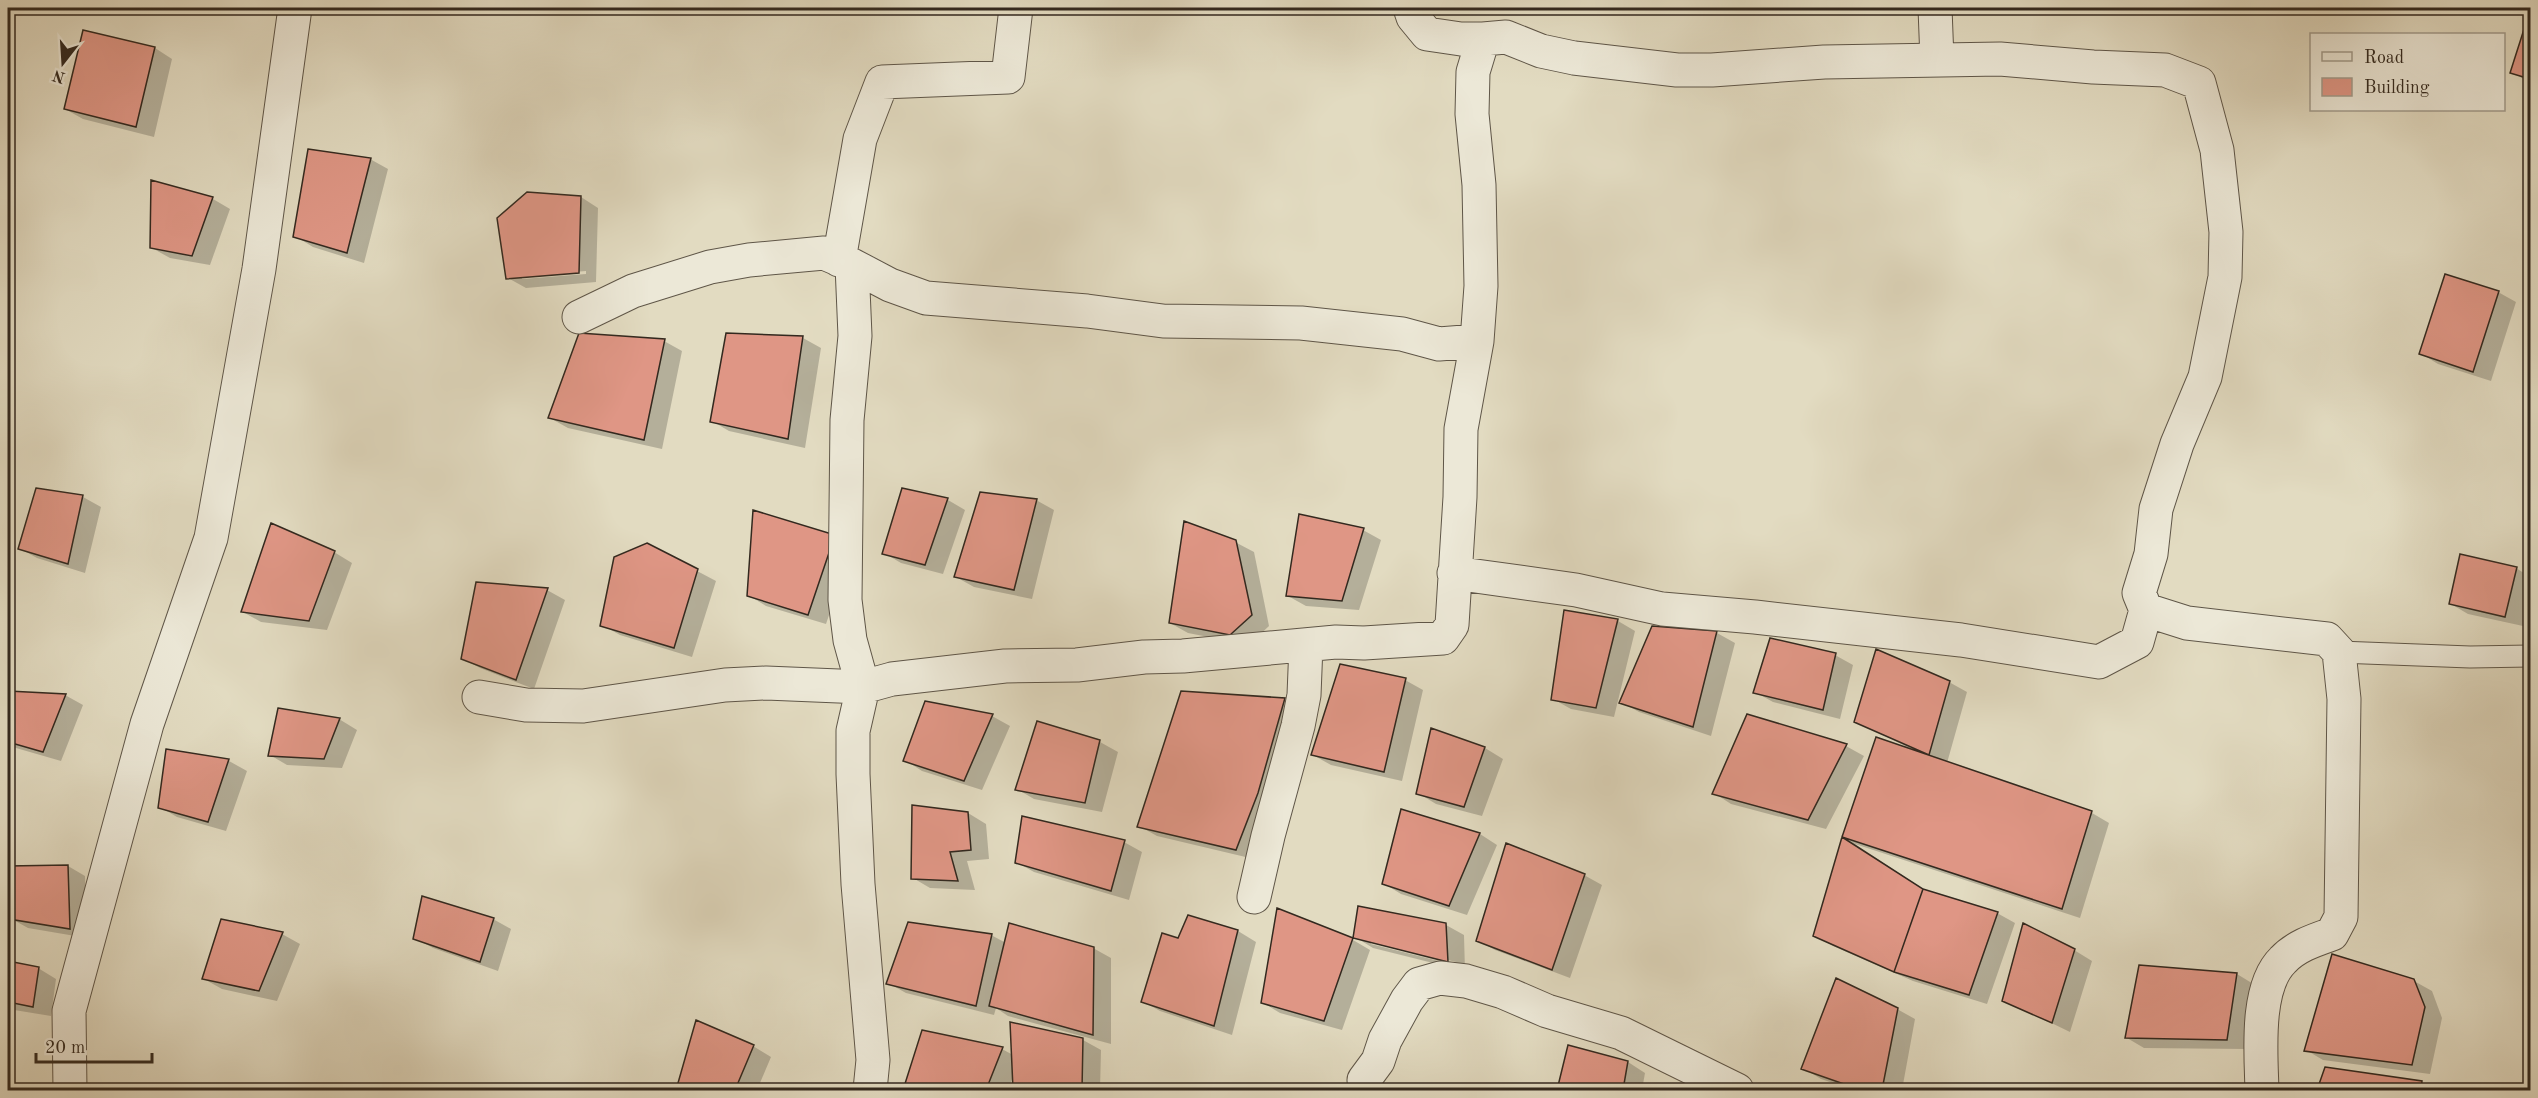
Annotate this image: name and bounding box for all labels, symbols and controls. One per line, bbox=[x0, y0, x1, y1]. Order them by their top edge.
north arrow bbox=[33, 33, 93, 93]
legend bbox=[2310, 33, 2505, 111]
text: Road bbox=[2364, 49, 2404, 67]
text: N bbox=[50, 66, 67, 85]
text: Building bbox=[2364, 79, 2430, 97]
scale bar bbox=[36, 1026, 152, 1064]
text: 20 m bbox=[45, 1039, 85, 1057]

